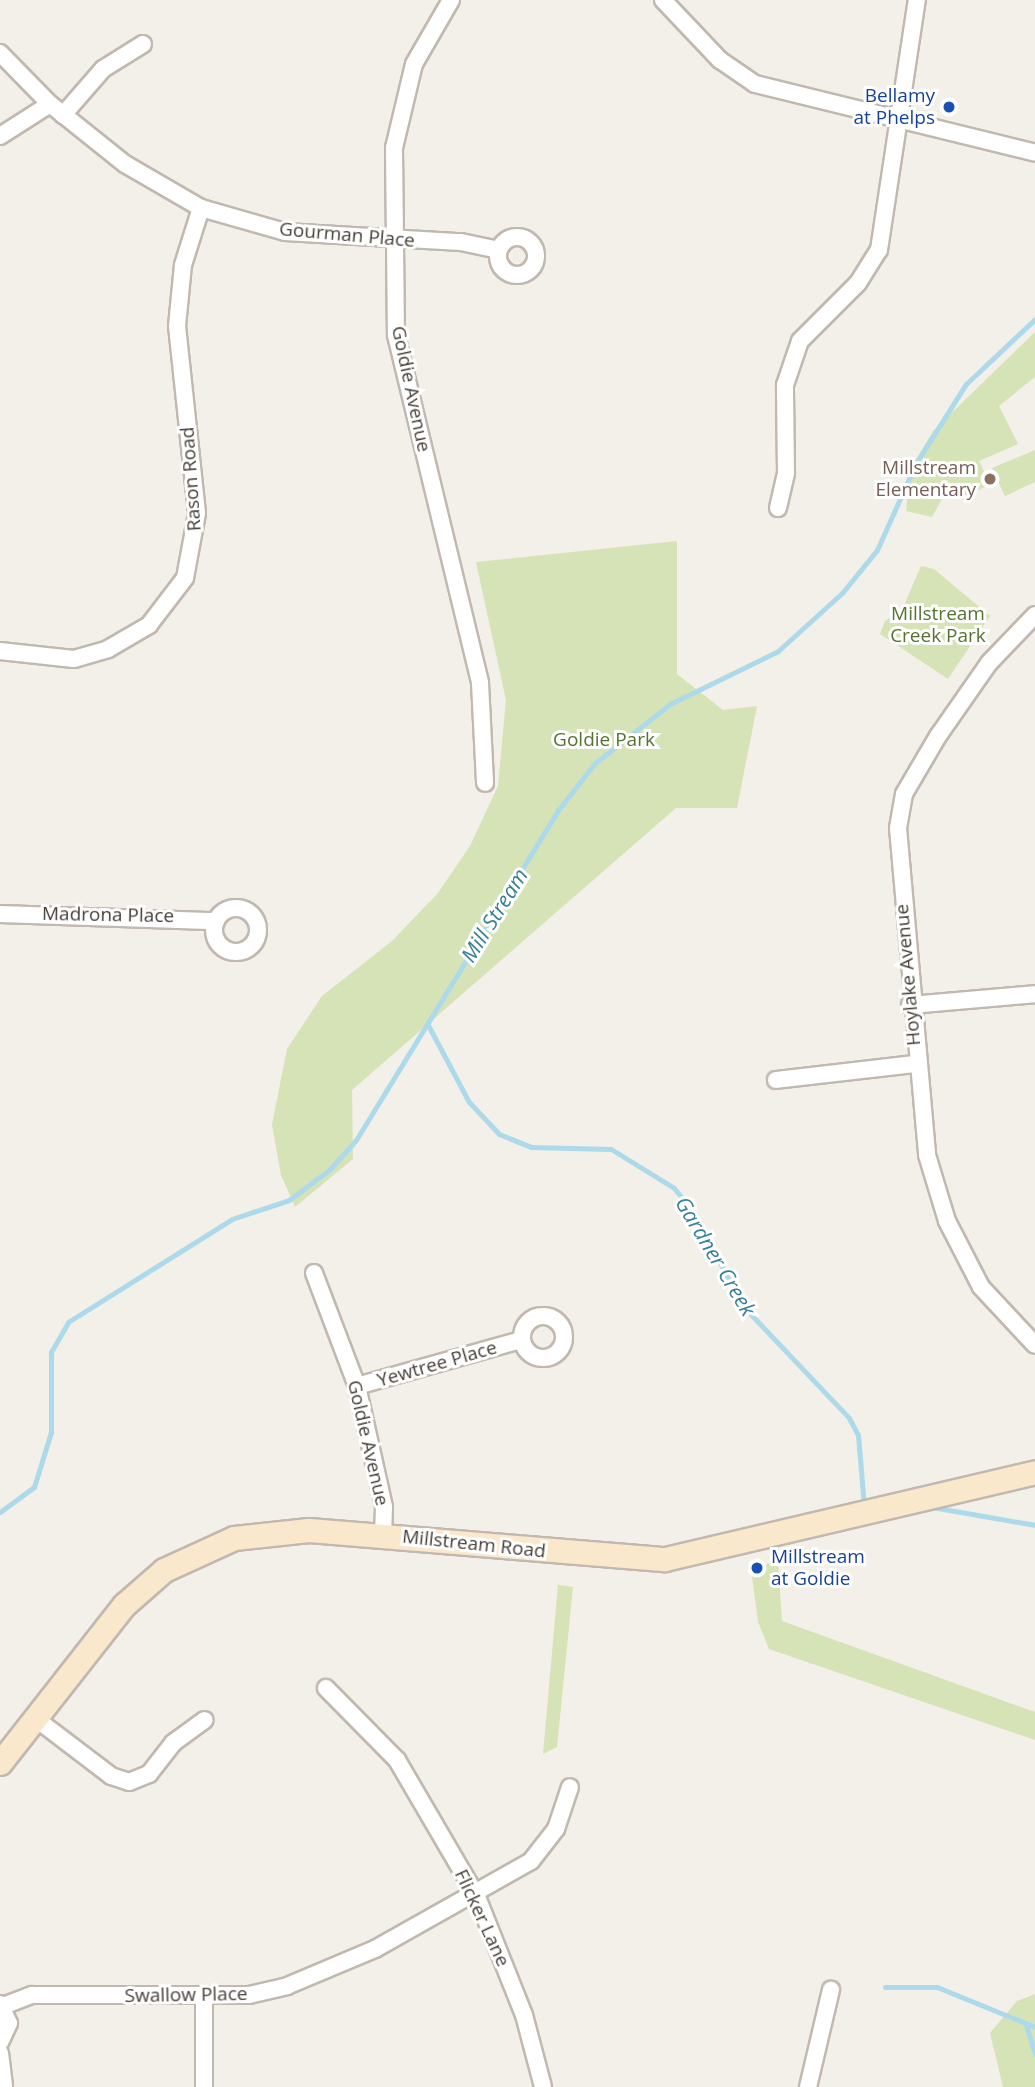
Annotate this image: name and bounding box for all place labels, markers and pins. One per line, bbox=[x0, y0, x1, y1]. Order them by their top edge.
place label: Bellamy at Phelps bbox=[854, 85, 935, 129]
marker: Bellamy at Phelps bbox=[941, 99, 957, 115]
place label: Millstream Elementary bbox=[875, 457, 976, 501]
marker: Millstream Elementary bbox=[982, 471, 998, 487]
place label: Millstream at Goldie bbox=[771, 1546, 865, 1590]
marker: Millstream at Goldie bbox=[749, 1560, 765, 1576]

